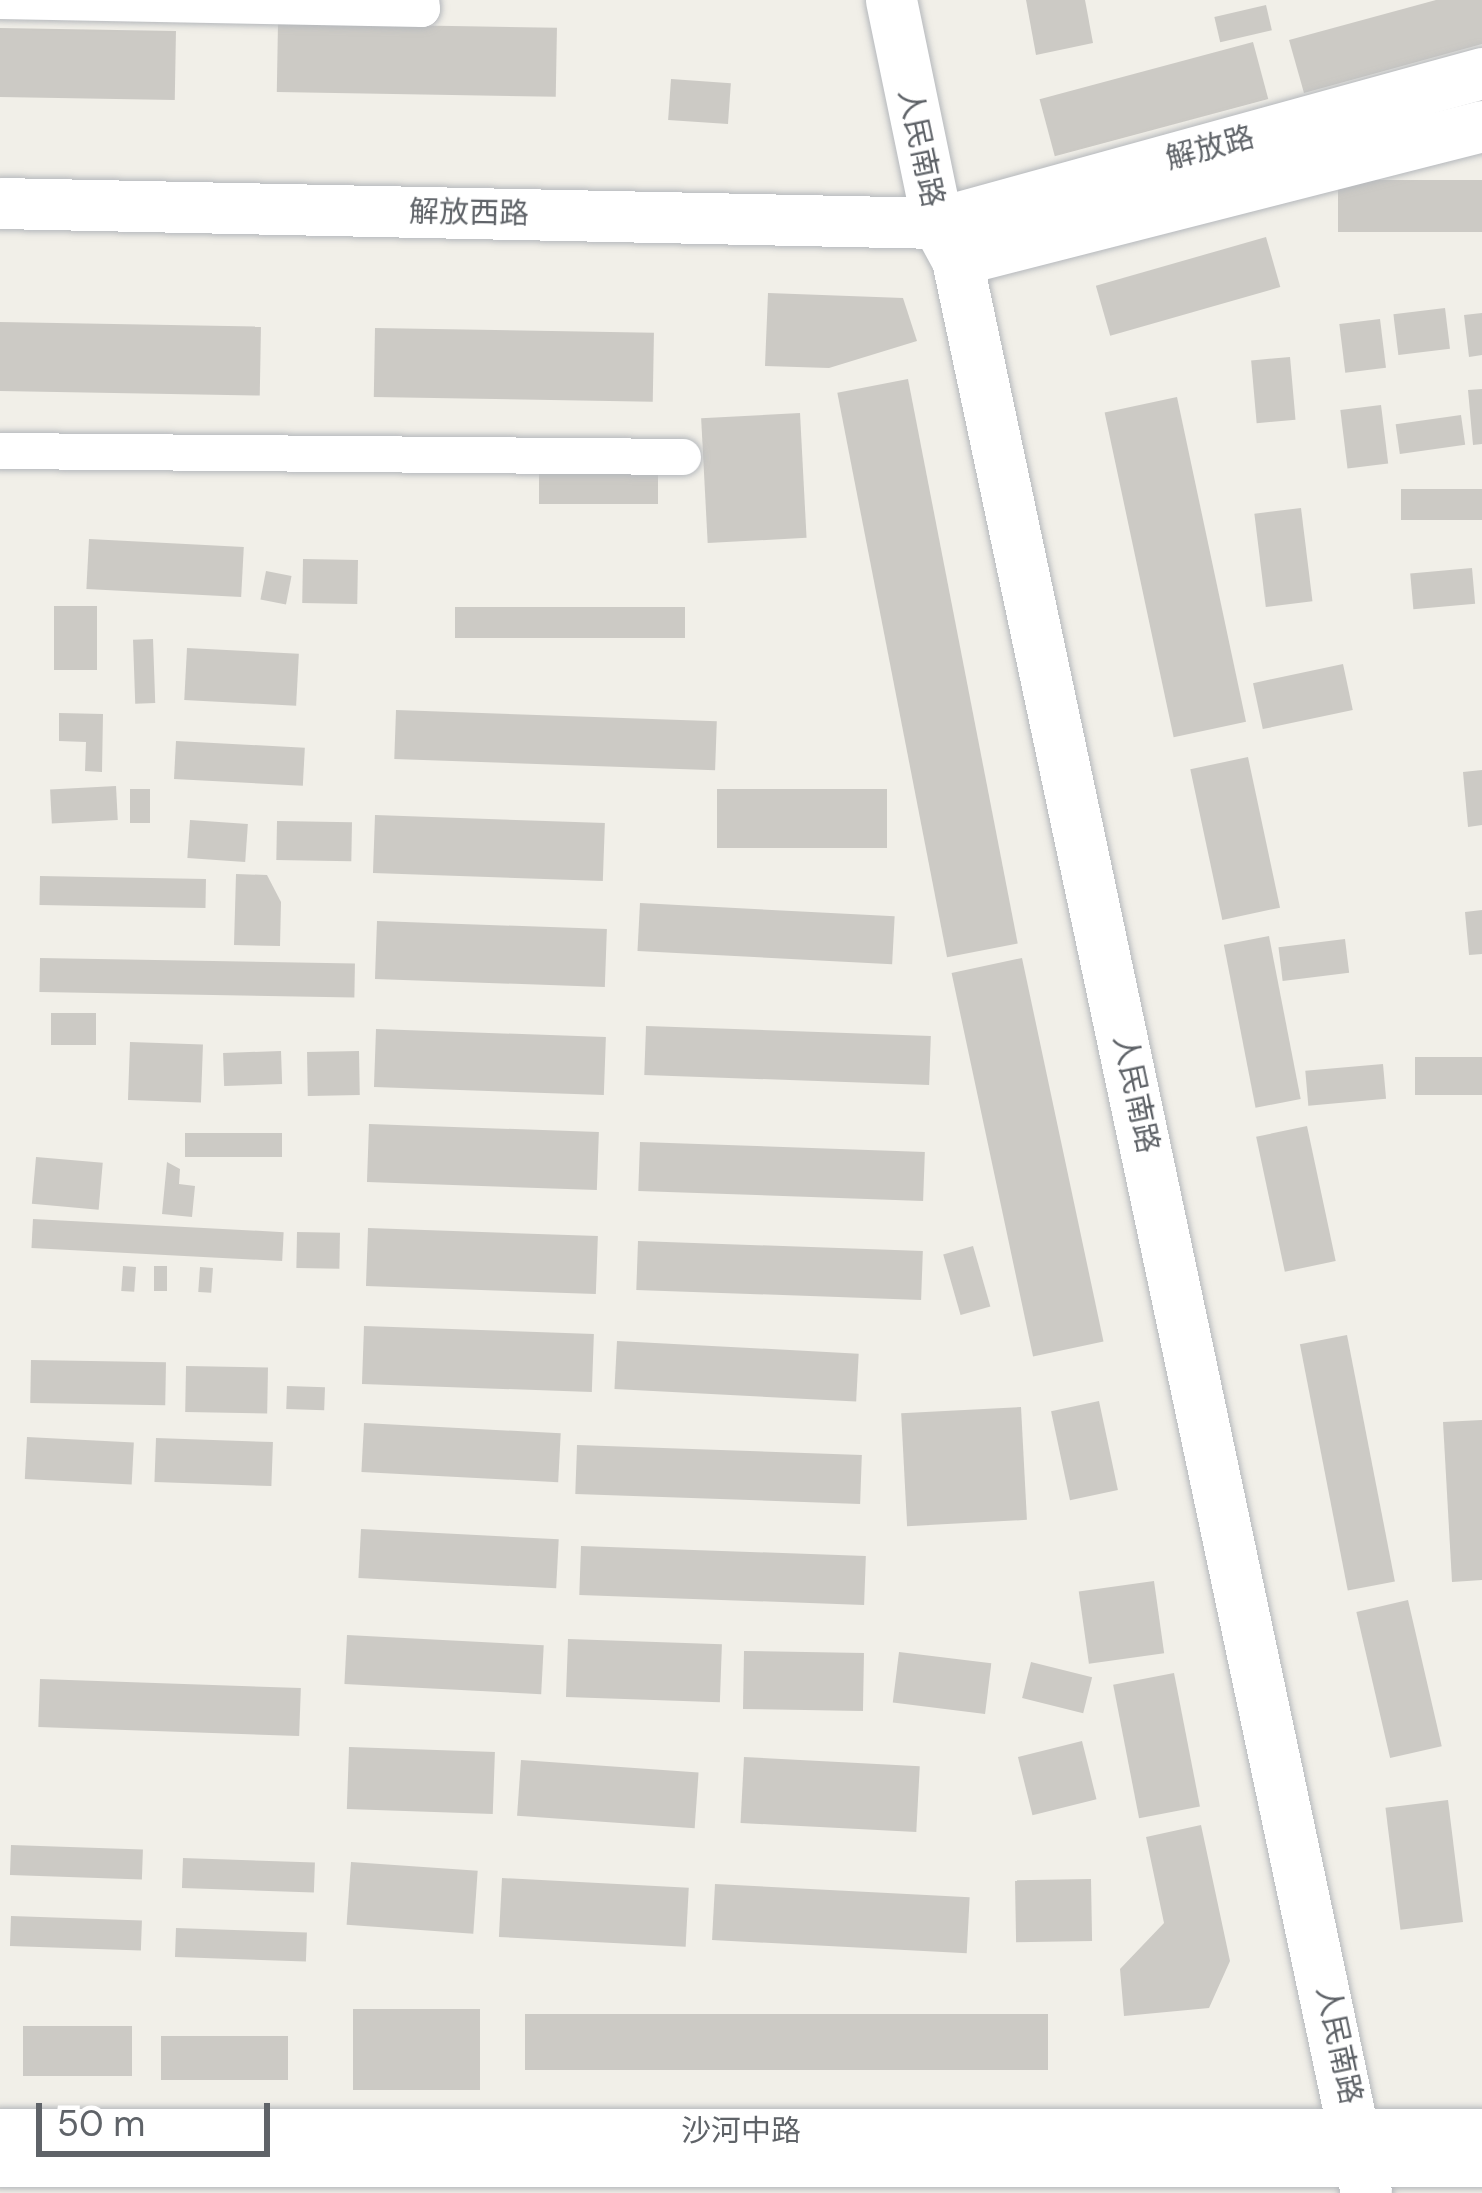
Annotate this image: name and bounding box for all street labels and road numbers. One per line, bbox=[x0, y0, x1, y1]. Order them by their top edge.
street label: 人民南路 bbox=[891, 86, 951, 210]
street label: 解放路 bbox=[1162, 119, 1258, 177]
street label: 解放西路 bbox=[409, 194, 529, 232]
street label: 人民南路 bbox=[1106, 1032, 1166, 1156]
street label: 人民南路 bbox=[1309, 1983, 1369, 2107]
street label: 沙河中路 bbox=[681, 2113, 801, 2149]

